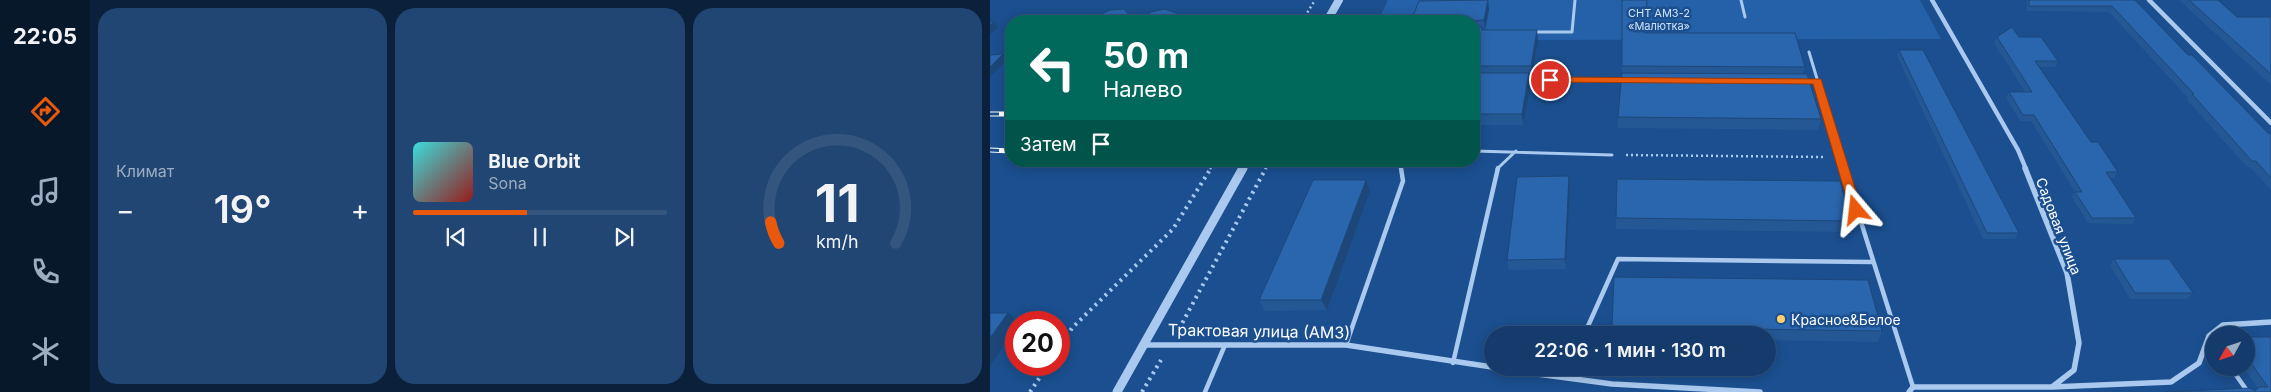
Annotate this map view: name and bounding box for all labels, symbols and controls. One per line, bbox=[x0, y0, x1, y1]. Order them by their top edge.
park label: СНТ АМЗ-2 «Малютка» bbox=[1628, 6, 1690, 33]
text: 22:05 bbox=[13, 23, 77, 49]
text: 50 m bbox=[1103, 34, 1189, 76]
icon: left bbox=[1020, 35, 1085, 100]
pin bbox=[1529, 59, 1571, 101]
icon: arrive bbox=[1536, 66, 1564, 94]
text: Налево bbox=[1103, 76, 1183, 102]
icon: directions bbox=[28, 94, 63, 129]
icon: arrive bbox=[1087, 130, 1115, 158]
text: Затем bbox=[1020, 133, 1077, 156]
text: Blue Orbit bbox=[488, 150, 580, 173]
text: Климат bbox=[116, 161, 174, 181]
text: 11 bbox=[815, 172, 860, 235]
text: Sona bbox=[488, 173, 527, 193]
icon: music bbox=[28, 174, 63, 209]
street label: Садовая улица bbox=[2033, 175, 2085, 277]
position arrow bbox=[1829, 183, 1881, 235]
text: 19° bbox=[214, 186, 272, 232]
text: − bbox=[116, 193, 135, 227]
text: + bbox=[351, 193, 369, 227]
icon: previous bbox=[442, 223, 470, 251]
icon: pause bbox=[526, 223, 554, 251]
icon: next bbox=[610, 223, 638, 251]
text: km/h bbox=[816, 231, 859, 252]
icon: phone bbox=[28, 254, 63, 289]
speed limit sign: 20 bbox=[1005, 311, 1070, 376]
place label: Красное&Белое bbox=[1791, 311, 1901, 328]
marker: Красное&Белое bbox=[1775, 313, 1787, 325]
street label: Трактовая улица (АМЗ) bbox=[1168, 319, 1350, 343]
north arrow bbox=[2205, 326, 2255, 376]
map controls bbox=[2205, 326, 2255, 376]
icon: climate bbox=[28, 334, 63, 369]
text: 22:06 · 1 мин · 130 m bbox=[1534, 339, 1726, 362]

